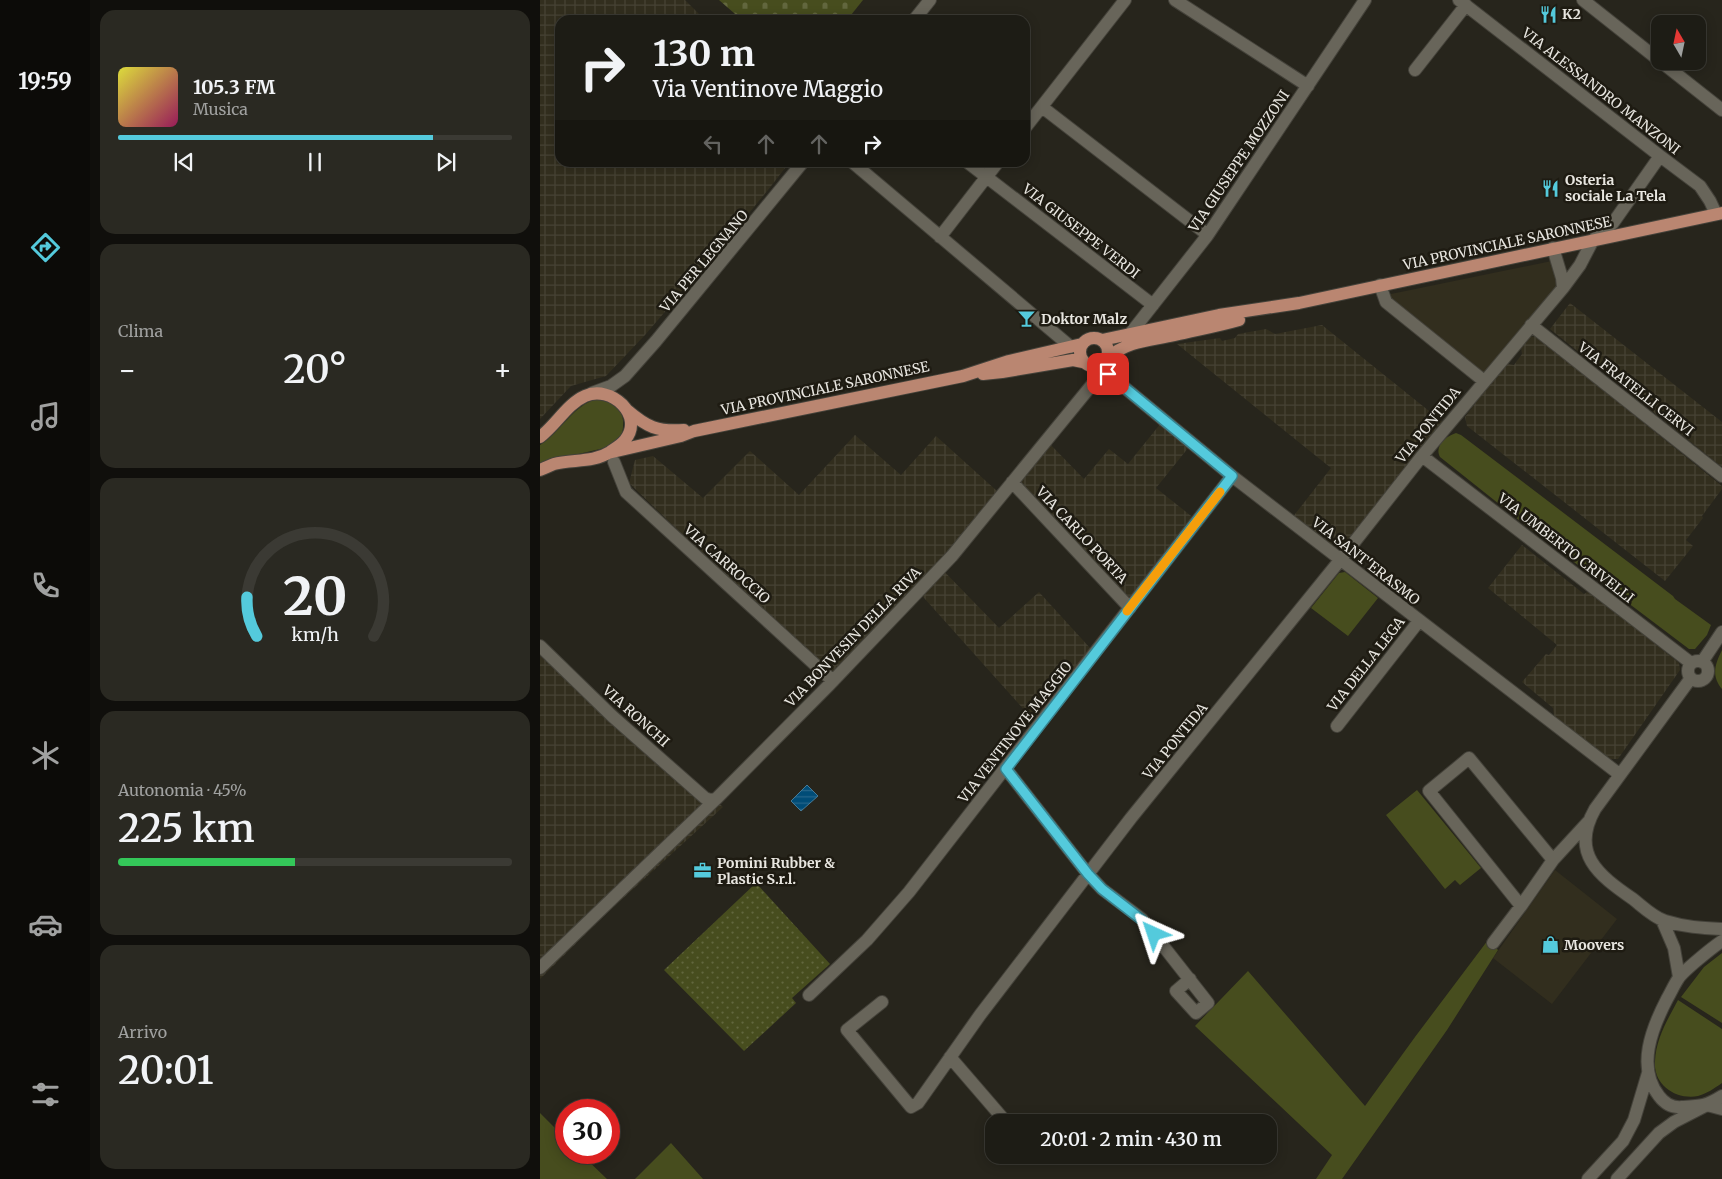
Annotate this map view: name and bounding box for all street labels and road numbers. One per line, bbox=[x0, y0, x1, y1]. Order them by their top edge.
street label: VIA ALESSANDRO MANZONI bbox=[1518, 23, 1684, 158]
street label: VIA GIUSEPPE MOZZONI bbox=[1184, 86, 1293, 236]
street label: VIA GIUSEPPE VERDI bbox=[1018, 179, 1143, 282]
street label: VIA PER LEGNANO bbox=[655, 206, 752, 317]
street label: VIA PROVINCIALE SARONNESE bbox=[1400, 212, 1613, 274]
street label: VIA FRATELLI CERVI bbox=[1574, 338, 1698, 440]
street label: VIA PROVINCIALE SARONNESE bbox=[718, 357, 931, 419]
street label: VIA PONTIDA bbox=[1391, 383, 1464, 468]
street label: VIA CARLO PORTA bbox=[1032, 482, 1132, 587]
street label: VIA UMBERTO CRIVELLI bbox=[1494, 489, 1638, 607]
street label: VIA SANT'ERASMO bbox=[1308, 513, 1424, 609]
street label: VIA CARROCCIO bbox=[679, 520, 774, 608]
street label: VIA BONVESIN DELLA RIVA bbox=[781, 563, 925, 712]
street label: VIA DELLA LEGA bbox=[1323, 613, 1409, 716]
street label: VIA VENTINOVE MAGGIO bbox=[954, 658, 1076, 807]
street label: VIA RONCHI bbox=[598, 681, 673, 751]
street label: VIA PONTIDA bbox=[1138, 699, 1211, 784]

